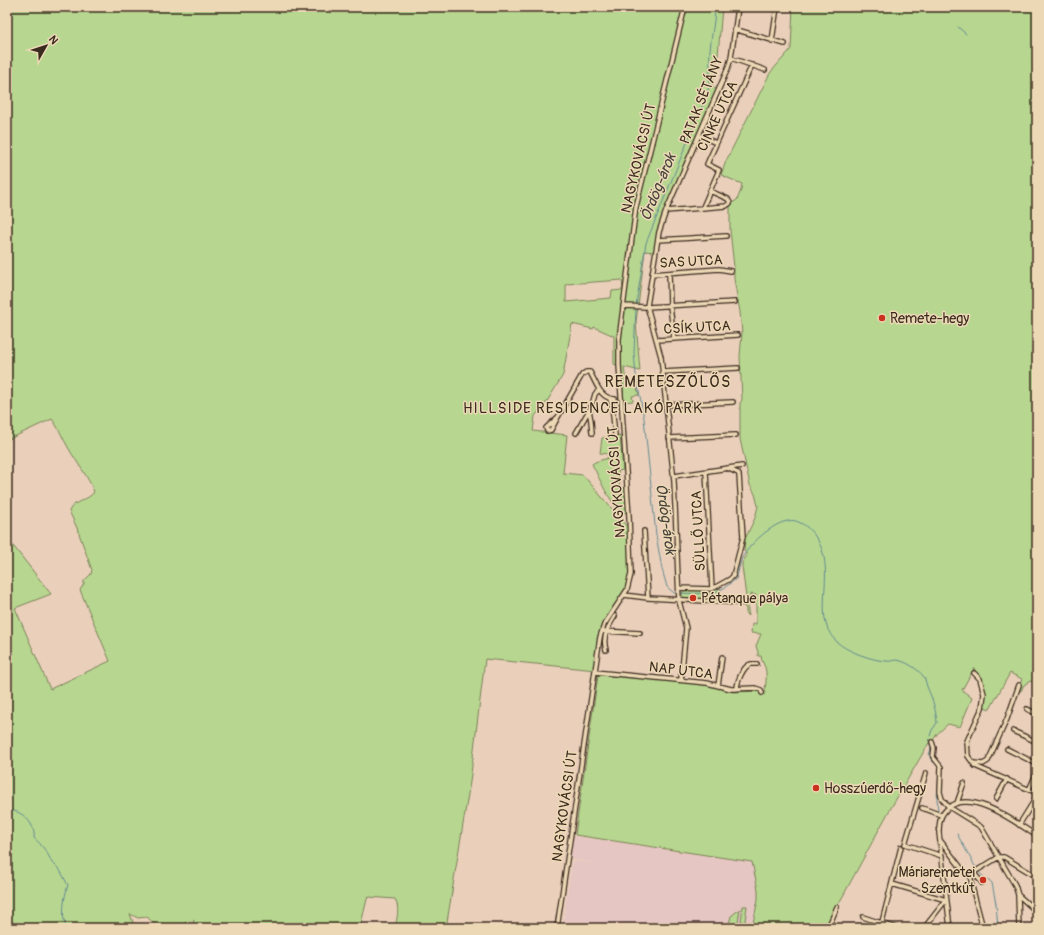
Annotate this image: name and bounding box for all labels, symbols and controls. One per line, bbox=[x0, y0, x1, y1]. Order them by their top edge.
north arrow bbox=[26, 26, 66, 66]
text: N bbox=[46, 33, 61, 47]
street label: PATAK SÉTÁNY bbox=[675, 54, 727, 146]
street label: CINKE UTCA bbox=[694, 78, 741, 154]
street label: NAGYKOVÁCSI ÚT bbox=[617, 101, 659, 215]
water label: Ördög-árok bbox=[636, 149, 681, 224]
street label: SAS UTCA bbox=[659, 251, 723, 272]
place label: Remete-hegy bbox=[890, 310, 969, 327]
marker: Remete-hegy bbox=[877, 313, 887, 323]
street label: CSÍK UTCA bbox=[663, 316, 731, 338]
district label: REMETESZŐLŐS bbox=[605, 371, 731, 392]
district label: HILLSIDE RESIDENCE LAKÓPARK bbox=[463, 399, 703, 418]
street label: NAGYKOVÁCSI ÚT bbox=[603, 425, 629, 538]
water label: Ördög-árok bbox=[651, 483, 680, 557]
street label: SÜLLŐ UTCA bbox=[687, 490, 709, 572]
place label: Pétanque pálya bbox=[701, 590, 788, 607]
marker: Pétanque pálya bbox=[688, 593, 698, 603]
street label: NAP UTCA bbox=[648, 658, 714, 683]
street label: NAGYKOVÁCSI ÚT bbox=[547, 749, 581, 863]
place label: Hosszúerdő-hegy bbox=[824, 780, 926, 797]
marker: Hosszúerdő-hegy bbox=[811, 783, 821, 793]
place label: Máriaremetei Szentkút bbox=[899, 864, 976, 897]
marker: Máriaremetei Szentkút bbox=[978, 875, 988, 885]

